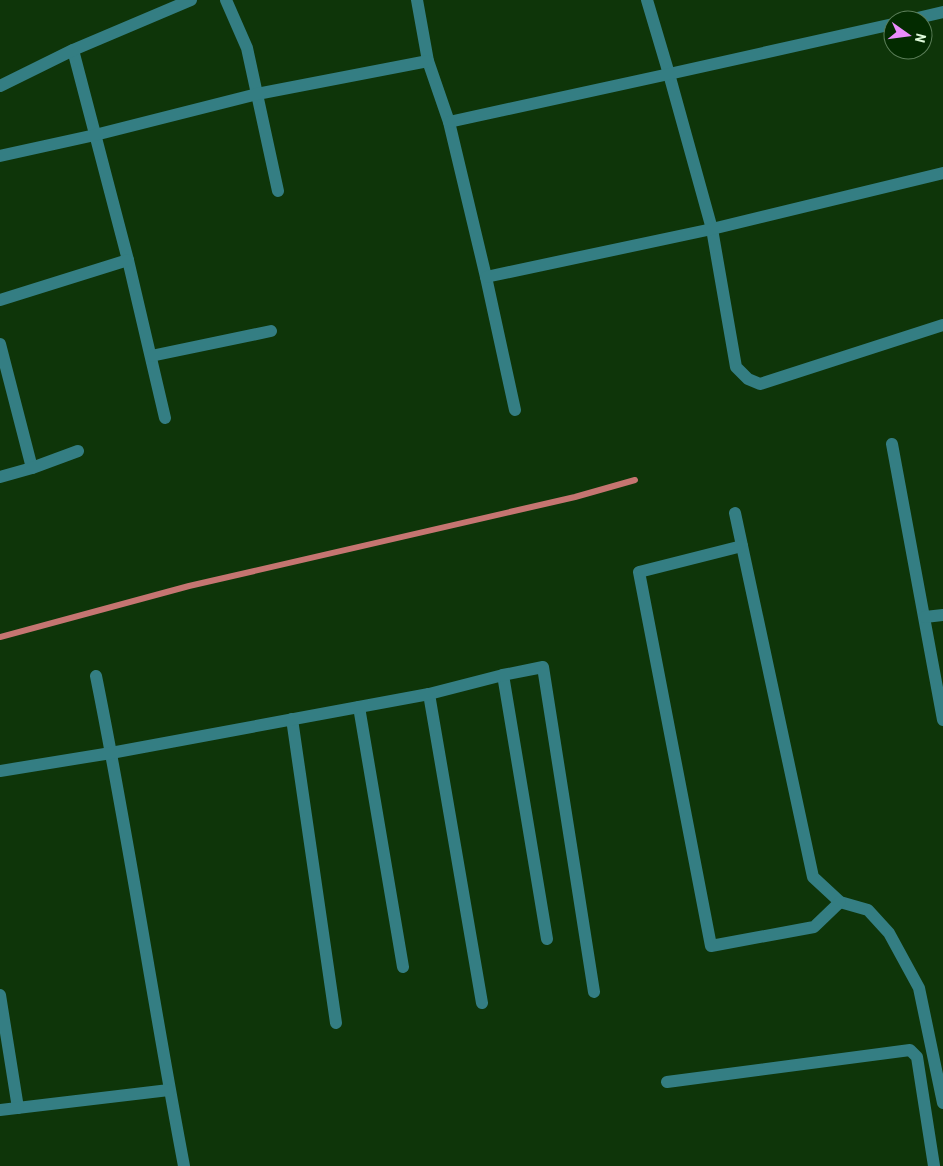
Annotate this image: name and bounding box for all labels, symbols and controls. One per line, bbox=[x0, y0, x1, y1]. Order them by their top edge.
north arrow bbox=[883, 10, 933, 60]
text: N bbox=[912, 32, 929, 44]

